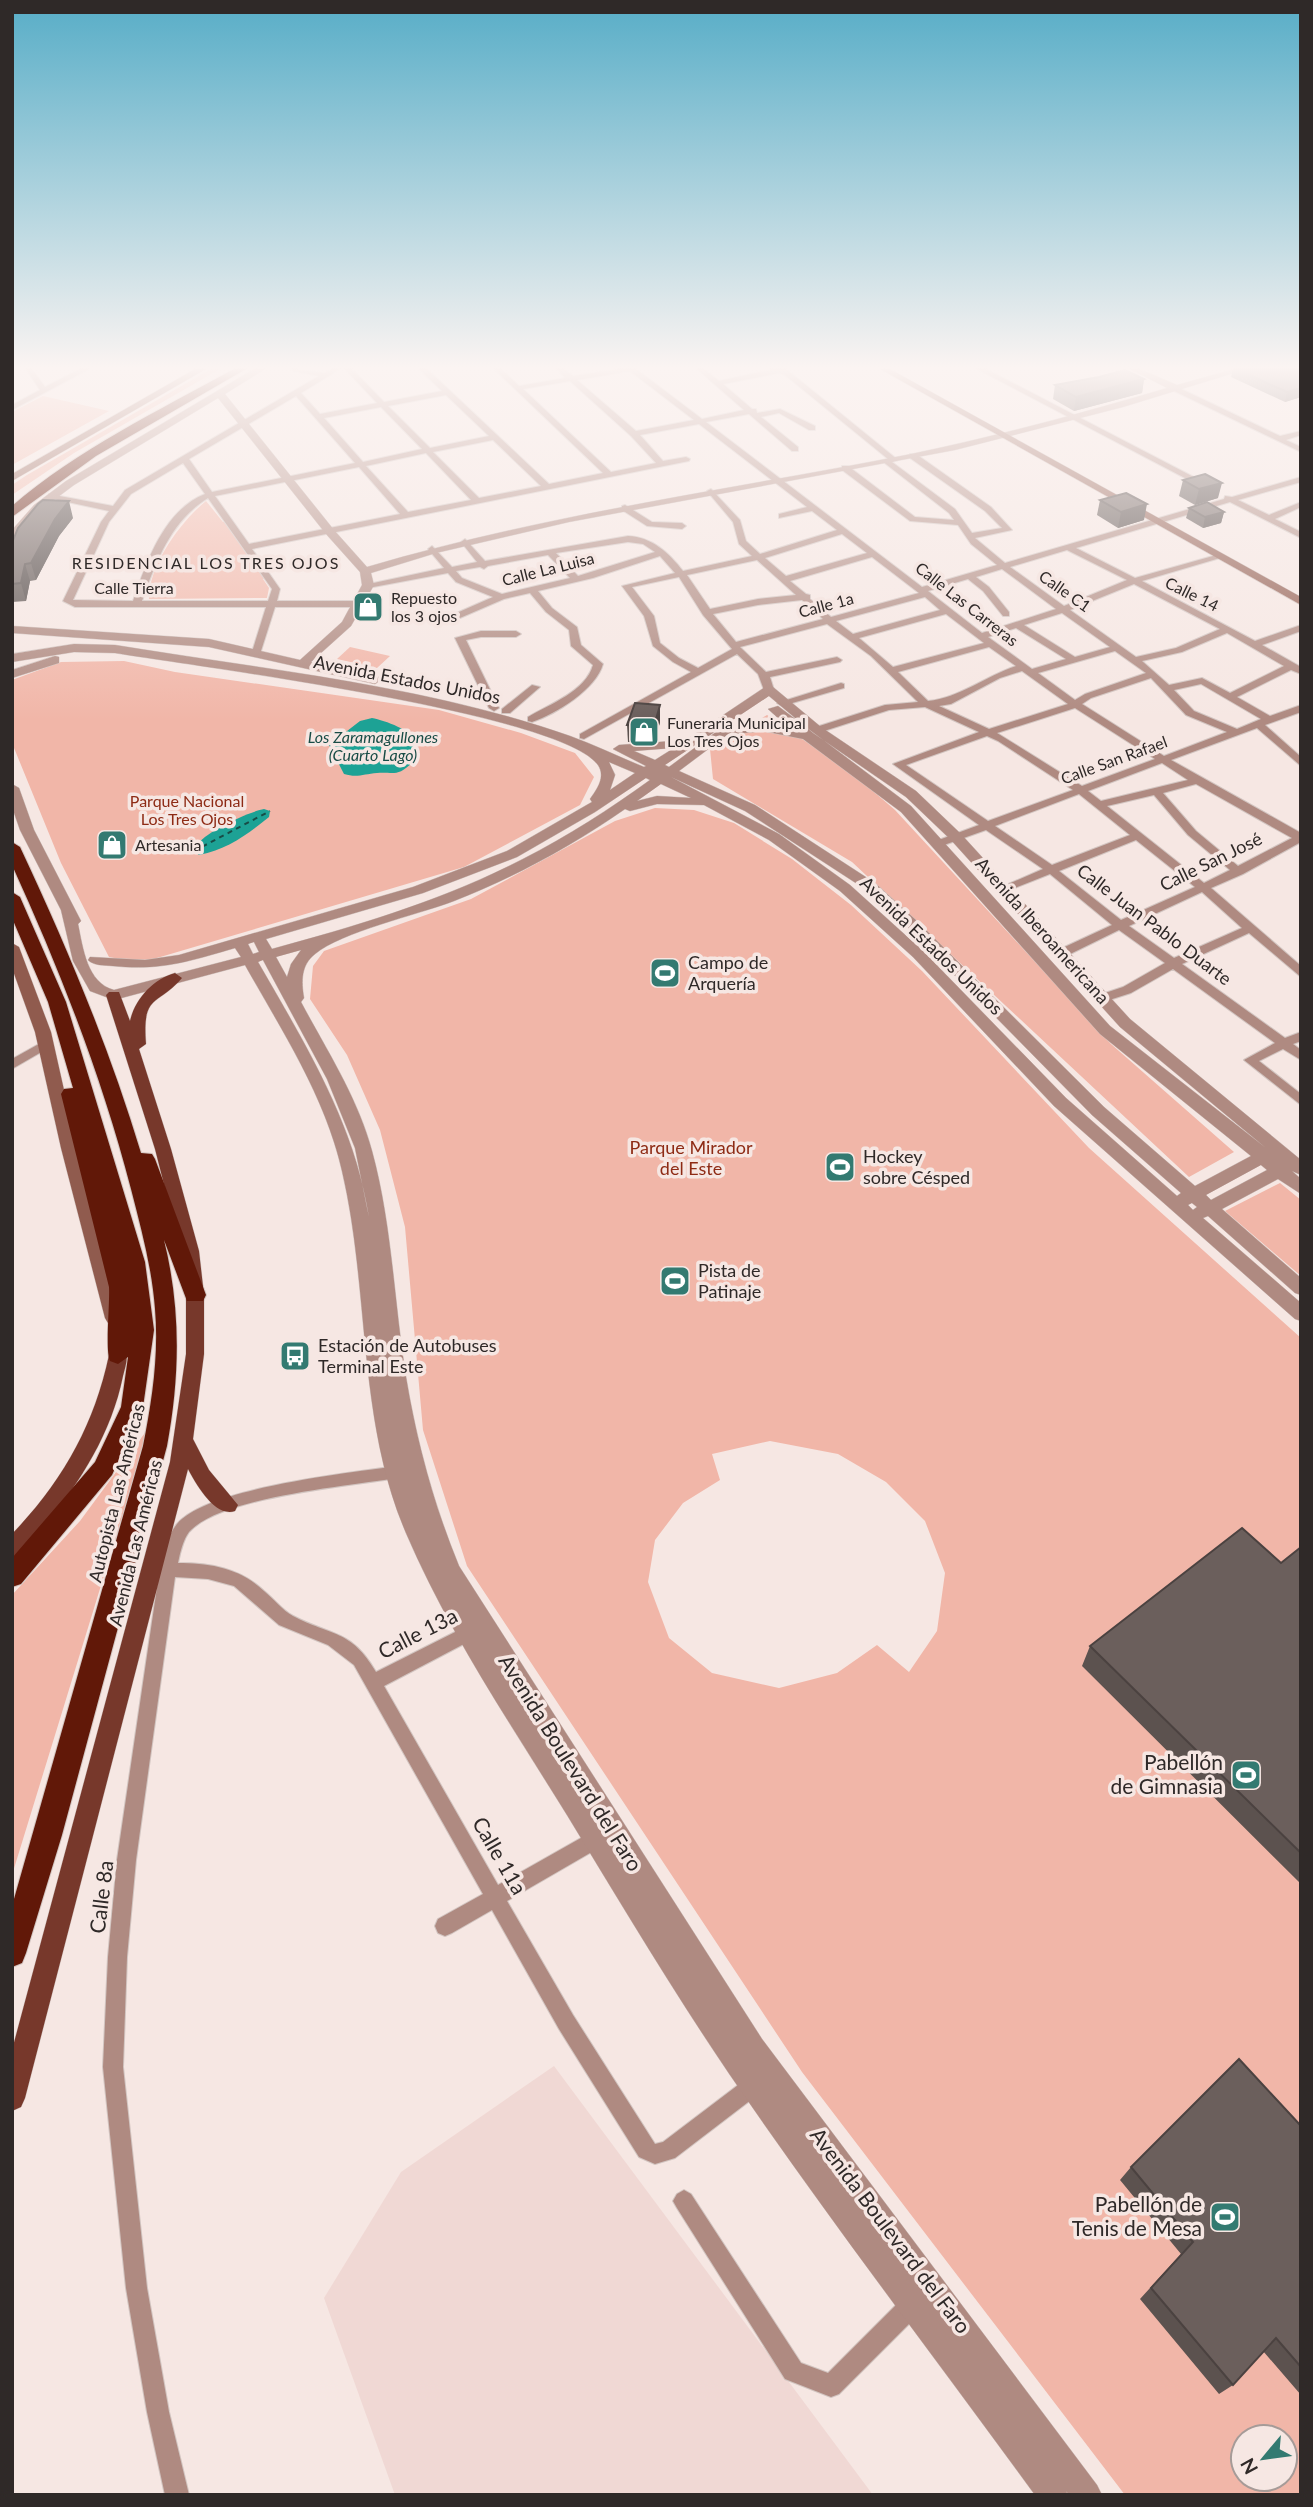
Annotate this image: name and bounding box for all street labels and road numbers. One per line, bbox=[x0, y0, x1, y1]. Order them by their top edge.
street label: Calle La Luisa bbox=[500, 548, 596, 589]
street label: Calle Las Carreras bbox=[912, 558, 1022, 650]
street label: Calle C1 bbox=[1036, 566, 1095, 615]
street label: Calle 14 bbox=[1162, 572, 1222, 615]
street label: Calle Tierra bbox=[94, 578, 174, 597]
street label: Calle 1a bbox=[796, 588, 855, 621]
street label: Avenida Estados Unidos bbox=[312, 650, 503, 708]
street label: Calle San Rafael bbox=[1058, 731, 1170, 788]
street label: Calle San José bbox=[1156, 827, 1265, 895]
street label: Avenida Iberoamericana bbox=[971, 853, 1114, 1008]
street label: Calle Juan Pablo Duarte bbox=[1073, 859, 1236, 989]
street label: Avenida Estados Unidos bbox=[856, 872, 1008, 1019]
street label: Autopista Las Américas bbox=[83, 1401, 149, 1584]
street label: Avenida Las Américas bbox=[104, 1457, 166, 1628]
street label: Calle 13a bbox=[373, 1602, 461, 1663]
street label: Avenida Boulevard del Faro bbox=[494, 1649, 648, 1875]
street label: Calle 11a bbox=[468, 1812, 533, 1899]
street label: Calle 8a bbox=[84, 1859, 117, 1935]
street label: Avenida Boulevard del Faro bbox=[806, 2122, 977, 2338]

